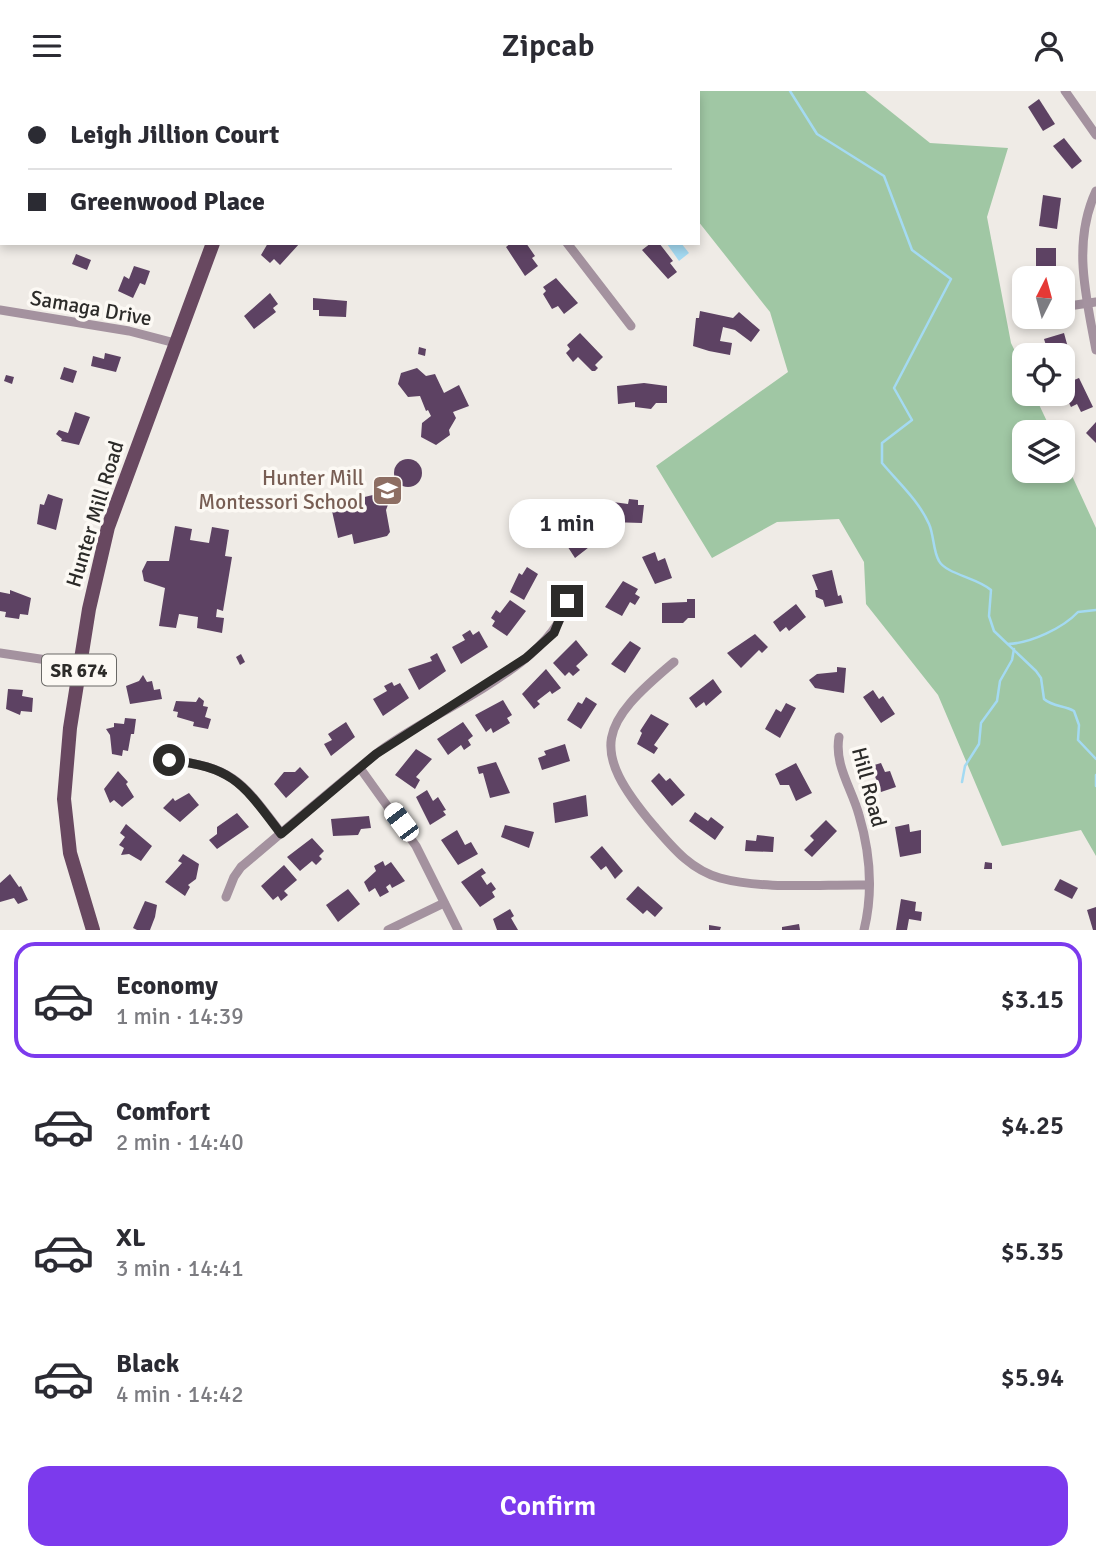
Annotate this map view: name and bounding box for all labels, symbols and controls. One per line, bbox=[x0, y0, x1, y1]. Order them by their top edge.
text: Zipcab bbox=[502, 26, 594, 65]
icon: menu bbox=[28, 27, 66, 65]
icon: person bbox=[1030, 27, 1068, 65]
text: Leigh Jillion Court bbox=[70, 119, 279, 151]
text: Greenwood Place bbox=[70, 186, 265, 218]
north arrow bbox=[1012, 266, 1074, 329]
map controls bbox=[1012, 266, 1075, 483]
street label: Samaga Drive bbox=[28, 285, 154, 331]
button: locate bbox=[1012, 343, 1075, 406]
button: layers bbox=[1012, 420, 1075, 483]
street label: Hunter Mill Road bbox=[60, 438, 130, 590]
place label: Hunter Mill Montessori School bbox=[198, 465, 364, 515]
school or university icon: Hunter Mill Montessori School bbox=[370, 473, 404, 507]
callout: 1 min bbox=[509, 499, 625, 549]
text: 1 min bbox=[539, 509, 595, 538]
route end bbox=[551, 585, 583, 617]
road number: SR 674 bbox=[42, 655, 116, 685]
route start bbox=[153, 744, 185, 776]
street label: Hill Road bbox=[846, 744, 892, 830]
car bbox=[380, 799, 423, 845]
icon: car bbox=[32, 969, 95, 1032]
text: Economy bbox=[116, 970, 218, 1002]
text: $3.15 bbox=[1001, 984, 1064, 1016]
text: 1 min · 14:39 bbox=[116, 1002, 244, 1031]
icon: car bbox=[32, 1095, 95, 1158]
text: Comfort bbox=[116, 1096, 210, 1128]
text: $4.25 bbox=[1001, 1110, 1064, 1142]
text: 2 min · 14:40 bbox=[116, 1128, 244, 1157]
icon: car bbox=[32, 1221, 95, 1284]
text: XL bbox=[116, 1222, 146, 1254]
text: $5.35 bbox=[1001, 1236, 1064, 1268]
text: 3 min · 14:41 bbox=[116, 1254, 244, 1283]
icon: car bbox=[32, 1347, 95, 1410]
text: Black bbox=[116, 1348, 179, 1380]
text: $5.94 bbox=[1001, 1362, 1064, 1394]
text: 4 min · 14:42 bbox=[116, 1380, 244, 1409]
button: Confirm bbox=[28, 1466, 1068, 1546]

